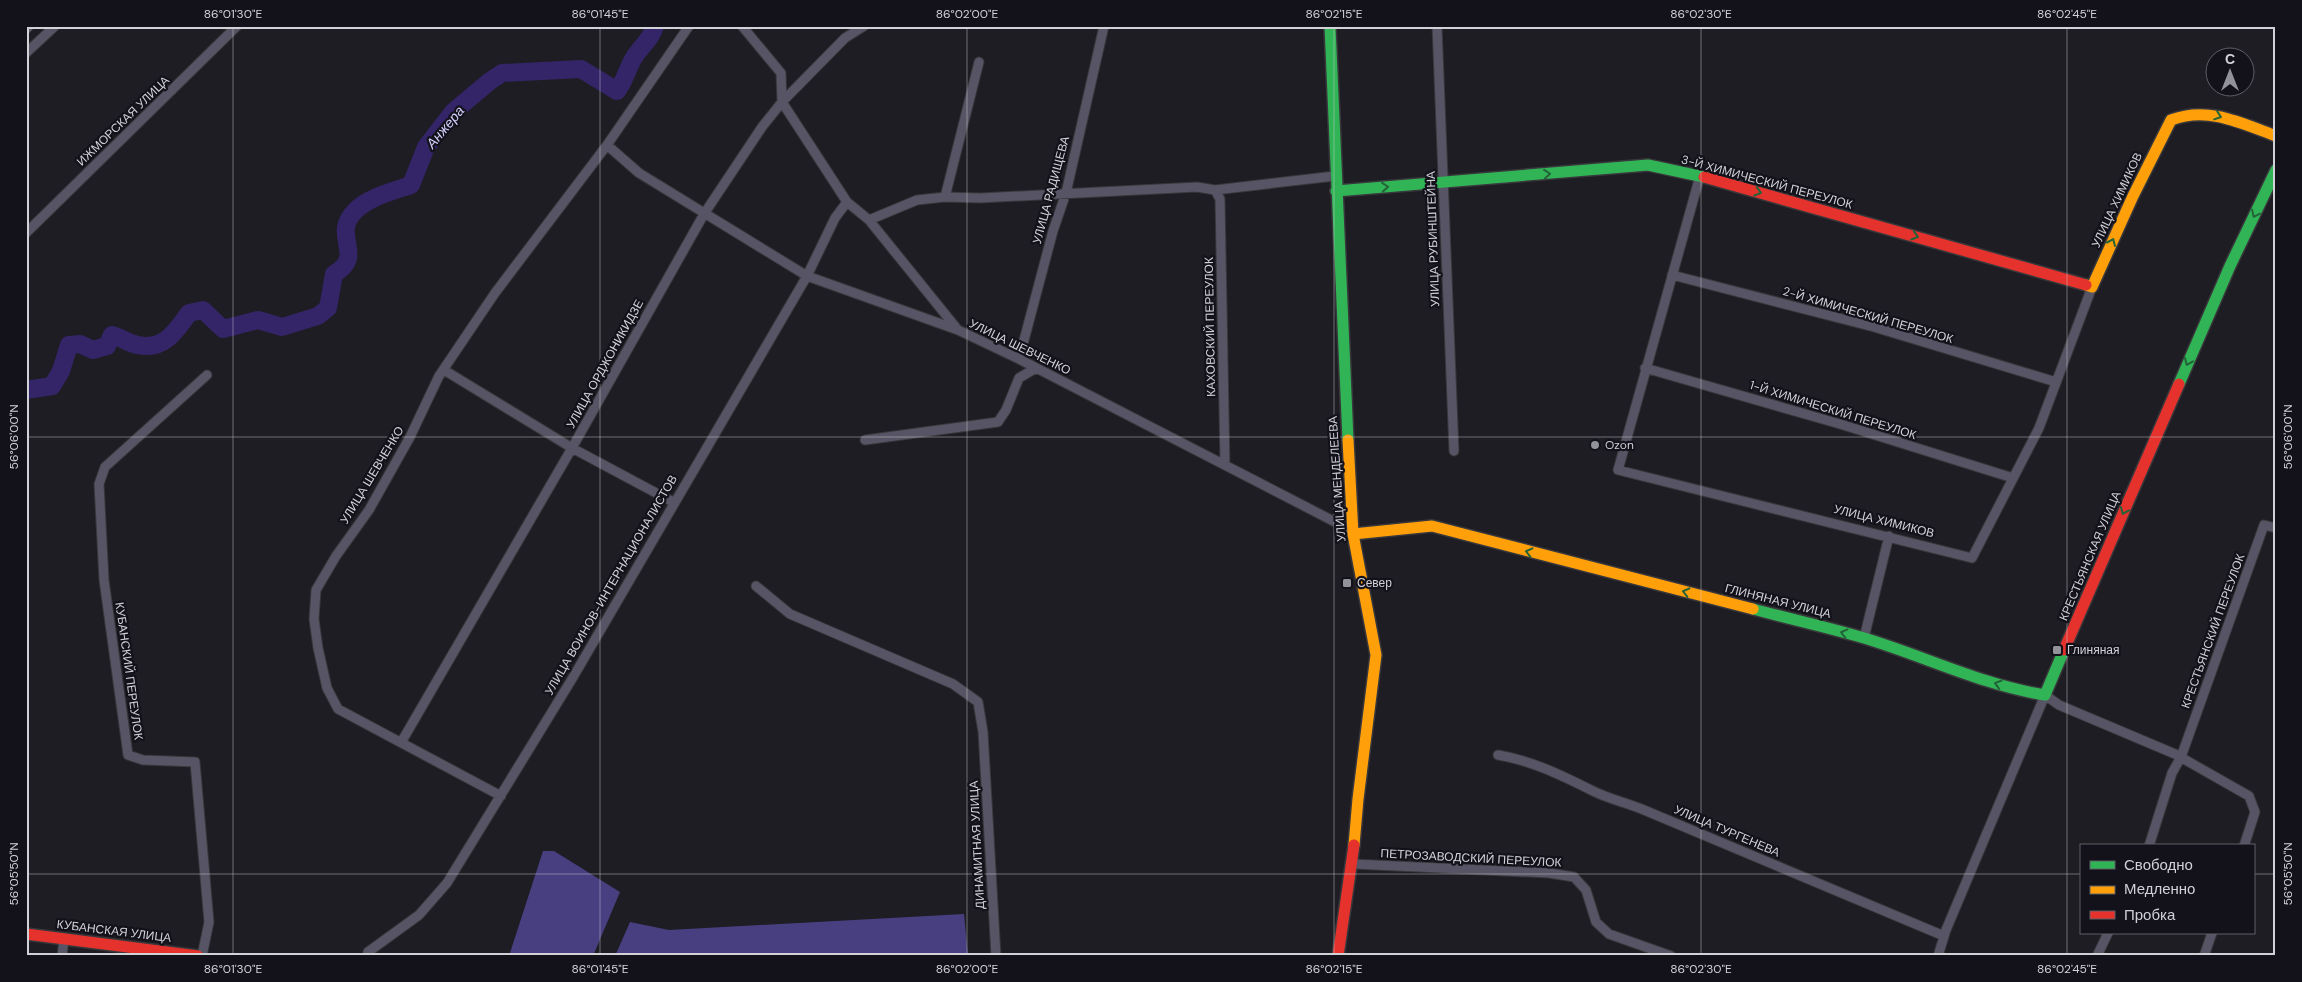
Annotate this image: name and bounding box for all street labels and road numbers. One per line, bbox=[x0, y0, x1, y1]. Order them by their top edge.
street label: ИЖМОРСКАЯ УЛИЦА bbox=[73, 73, 173, 169]
street label: УЛИЦА РАДИЩЕВА bbox=[1029, 134, 1073, 246]
street label: УЛИЦА ХИМИКОВ bbox=[2088, 150, 2146, 250]
street label: 3-Й ХИМИЧЕСКИЙ ПЕРЕУЛОК bbox=[1680, 151, 1854, 213]
street label: УЛИЦА РУБИНШТЕЙНА bbox=[1423, 171, 1443, 307]
street label: КАХОВСКИЙ ПЕРЕУЛОК bbox=[1201, 257, 1219, 397]
street label: 2-Й ХИМИЧЕСКИЙ ПЕРЕУЛОК bbox=[1781, 283, 1955, 347]
street label: УЛИЦА ОРДЖОНИКИДЗЕ bbox=[563, 297, 647, 431]
street label: УЛИЦА ШЕВЧЕНКО bbox=[967, 315, 1073, 379]
street label: 1-Й ХИМИЧЕСКИЙ ПЕРЕУЛОК bbox=[1748, 377, 1918, 443]
street label: УЛИЦА МЕНДЕЛЕЕВА bbox=[1325, 416, 1349, 542]
street label: УЛИЦА ШЕВЧЕНКО bbox=[337, 423, 407, 527]
street label: УЛИЦА ВОИНОВ-ИНТЕРНАЦИОНАЛИСТОВ bbox=[541, 472, 681, 698]
street label: КРЕСТЬЯНСКАЯ УЛИЦА bbox=[2055, 489, 2125, 623]
street label: УЛИЦА ХИМИКОВ bbox=[1832, 501, 1936, 541]
street label: КРЕСТЬЯНСКИЙ ПЕРЕУЛОК bbox=[2178, 551, 2248, 711]
street label: ГЛИНЯНАЯ УЛИЦА bbox=[1723, 580, 1833, 622]
street label: КУБАНСКИЙ ПЕРЕУЛОК bbox=[111, 601, 147, 741]
street label: ДИНАМИТНАЯ УЛИЦА bbox=[966, 780, 988, 910]
street label: УЛИЦА ТУРГЕНЕВА bbox=[1672, 801, 1782, 861]
street label: ПЕТРОЗАВОДСКИЙ ПЕРЕУЛОК bbox=[1380, 845, 1562, 871]
street label: КУБАНСКАЯ УЛИЦА bbox=[56, 916, 172, 946]

